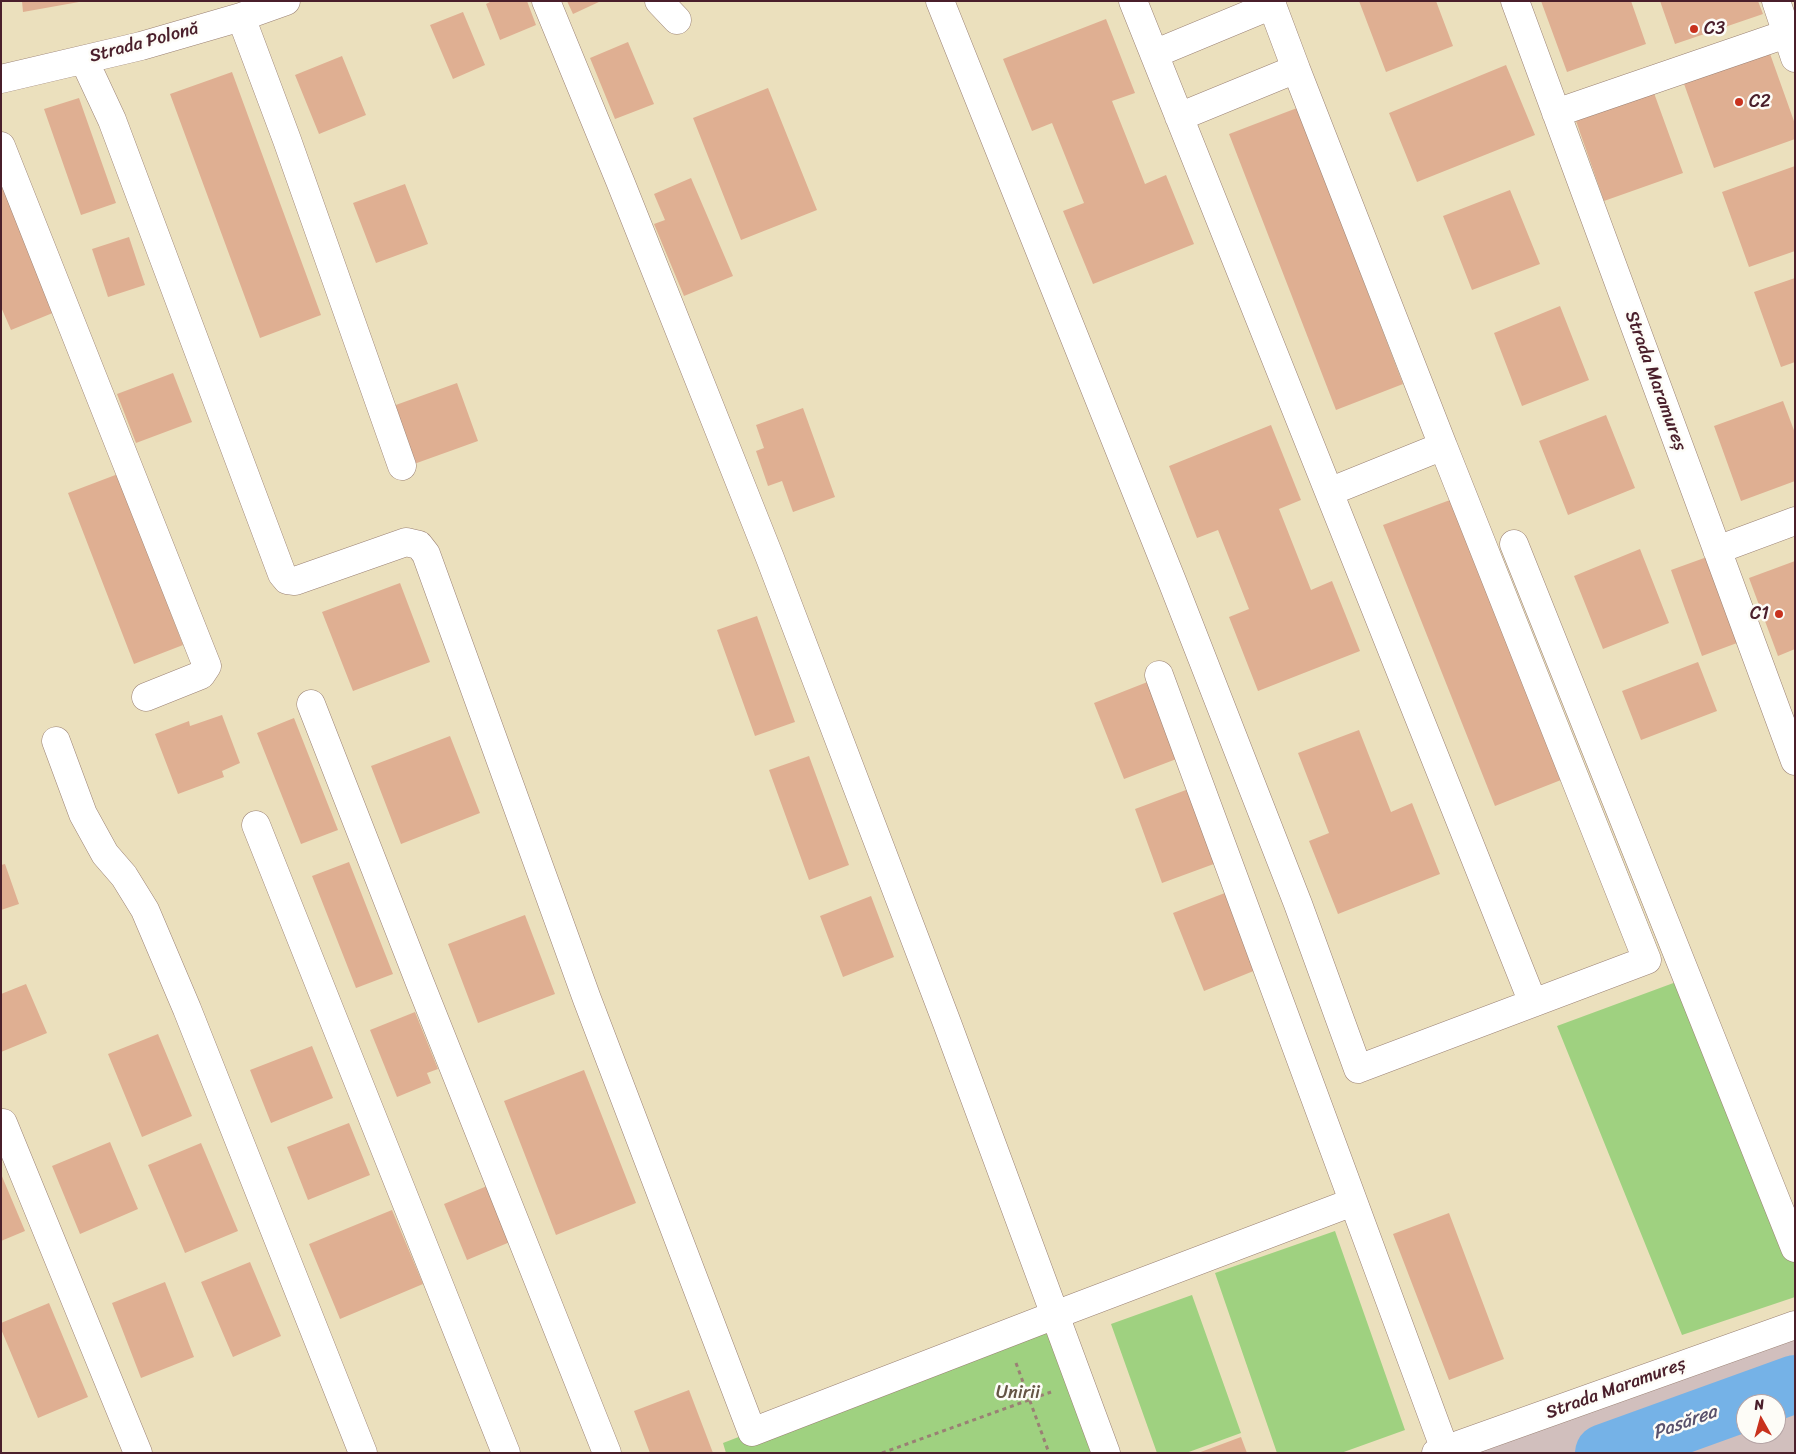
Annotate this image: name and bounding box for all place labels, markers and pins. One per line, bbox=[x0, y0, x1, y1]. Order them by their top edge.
place label: C3 bbox=[1704, 18, 1725, 40]
marker: C3 bbox=[1688, 23, 1700, 35]
place label: C2 bbox=[1749, 91, 1771, 113]
marker: C2 bbox=[1733, 96, 1745, 108]
place label: C1 bbox=[1750, 603, 1769, 625]
marker: C1 bbox=[1773, 608, 1785, 620]

